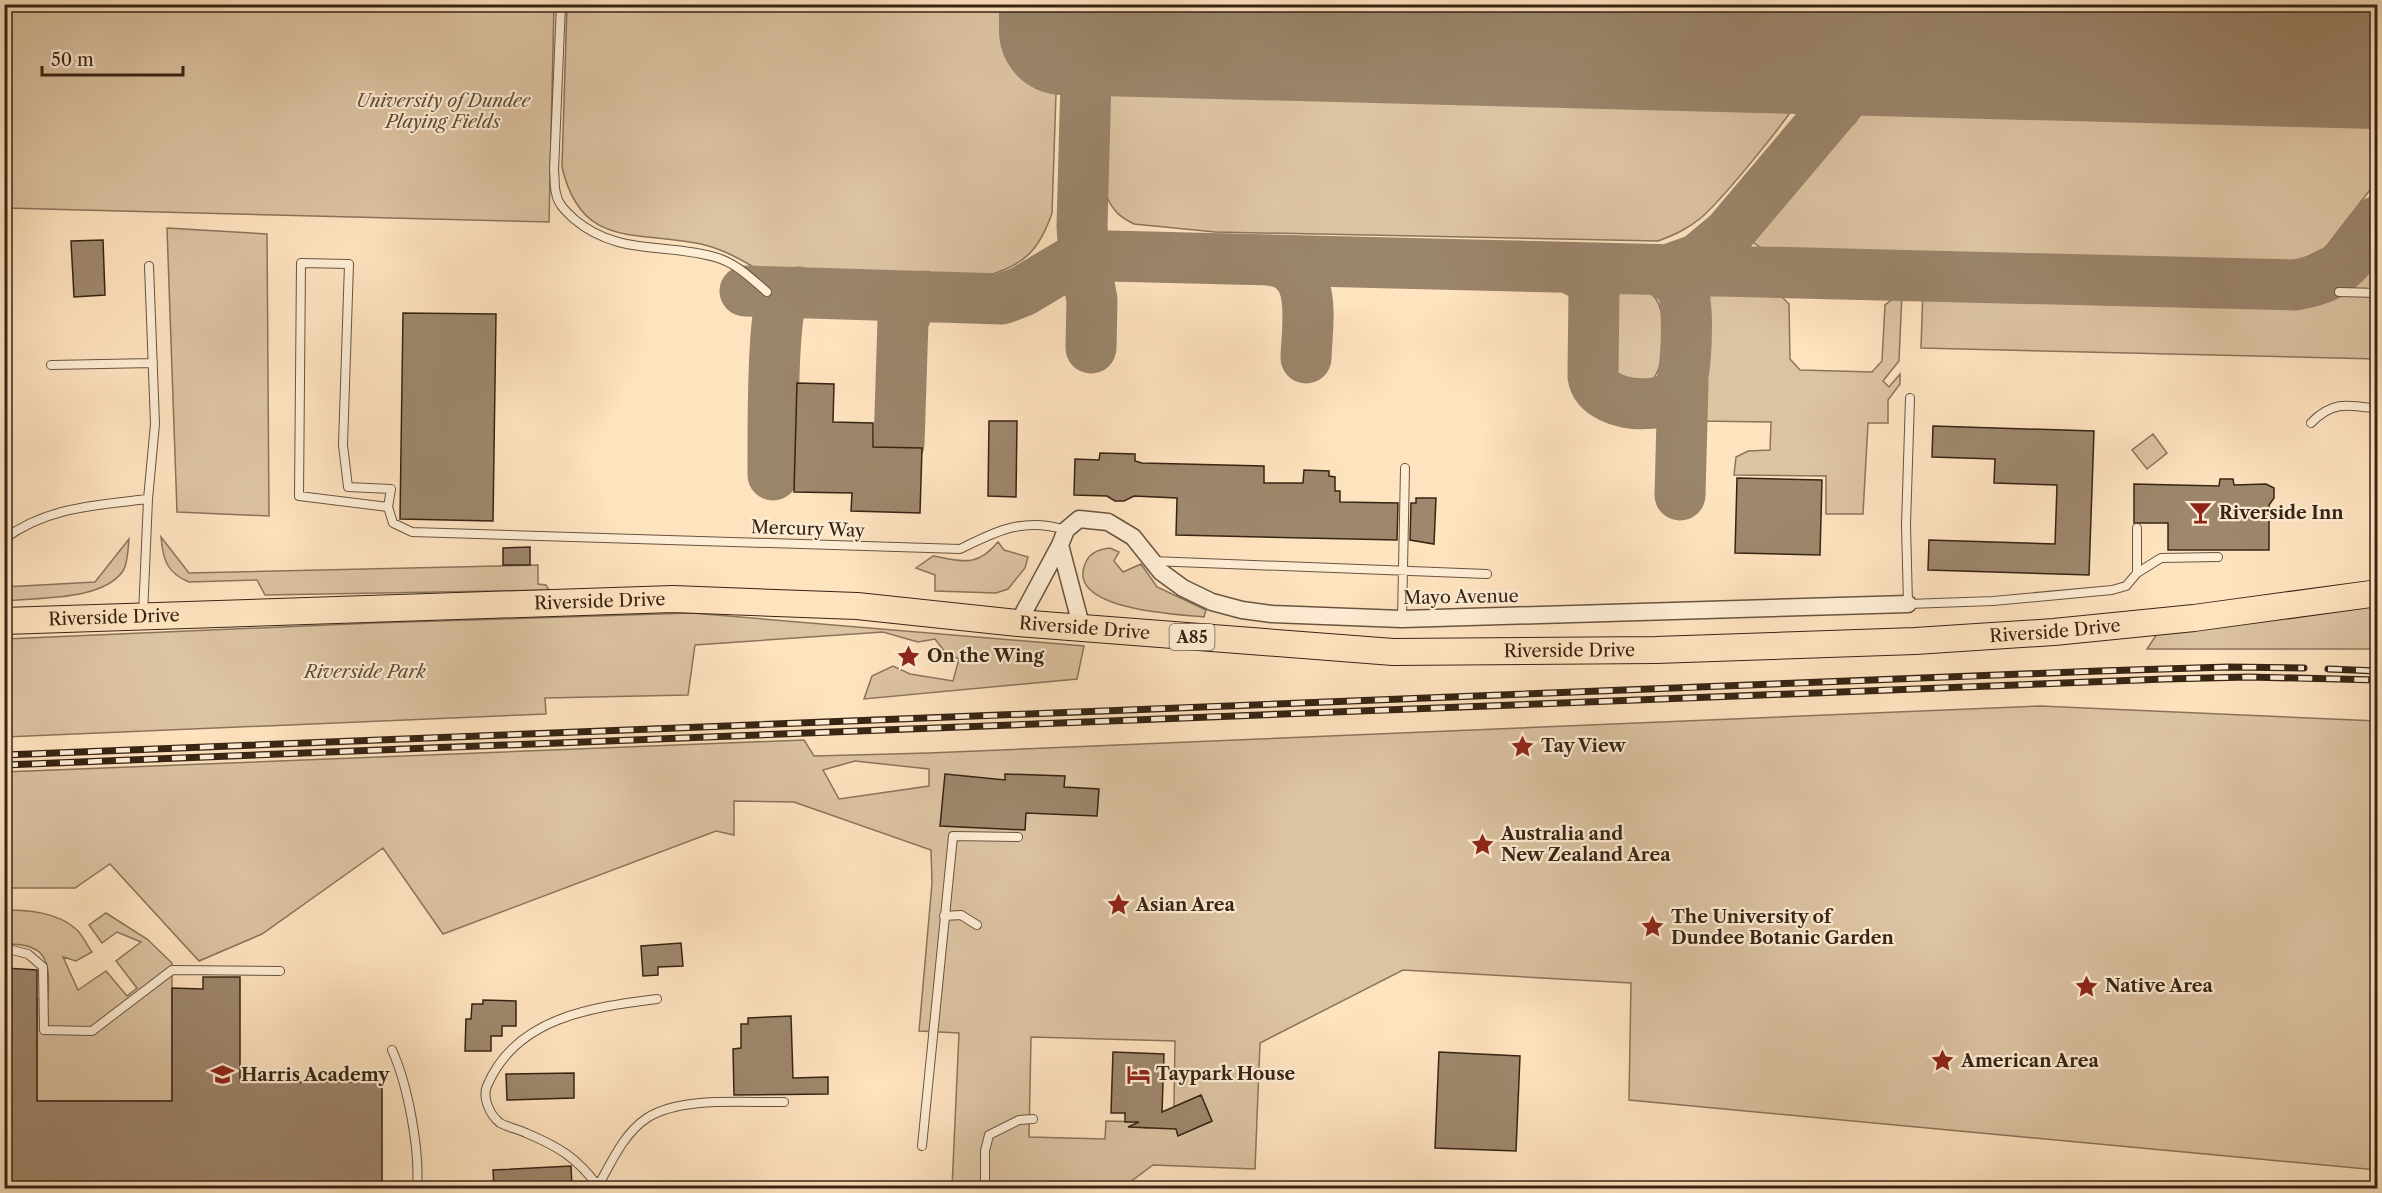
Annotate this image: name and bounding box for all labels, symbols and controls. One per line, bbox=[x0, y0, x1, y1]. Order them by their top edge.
scale bar bbox=[42, 39, 183, 77]
text: 50 m bbox=[51, 49, 94, 71]
park label: University of Dundee Playing Fields bbox=[356, 90, 531, 133]
bar icon: Riverside Inn bbox=[2188, 500, 2214, 526]
place label: Riverside Inn bbox=[2219, 502, 2344, 524]
street label: Mercury Way bbox=[751, 516, 866, 542]
street label: Mayo Avenue bbox=[1403, 585, 1519, 609]
street label: Riverside Drive bbox=[534, 588, 666, 615]
street label: Riverside Drive bbox=[48, 604, 180, 631]
street label: Riverside Drive bbox=[1018, 612, 1151, 644]
street label: Riverside Drive bbox=[1989, 614, 2122, 647]
road number: A85 bbox=[1170, 624, 1214, 650]
street label: Riverside Drive bbox=[1504, 639, 1635, 662]
place icon: On the Wing bbox=[896, 643, 922, 669]
place label: On the Wing bbox=[927, 645, 1045, 667]
park label: Riverside Park bbox=[302, 661, 426, 683]
place icon: Tay View bbox=[1510, 733, 1536, 759]
place label: Tay View bbox=[1541, 735, 1627, 757]
place label: Australia and New Zealand Area bbox=[1500, 823, 1671, 866]
place icon: Australia and New Zealand Area bbox=[1470, 831, 1496, 857]
place icon: Asian Area bbox=[1105, 892, 1131, 918]
place label: Asian Area bbox=[1135, 894, 1236, 916]
place label: The University of Dundee Botanic Garden bbox=[1671, 906, 1895, 949]
place icon: The University of Dundee Botanic Garden bbox=[1640, 914, 1666, 940]
place icon: Native Area bbox=[2074, 973, 2100, 999]
place label: Native Area bbox=[2105, 975, 2214, 997]
place icon: American Area bbox=[1930, 1048, 1956, 1074]
place label: American Area bbox=[1960, 1050, 2100, 1072]
hotel icon: Taypark House bbox=[1125, 1061, 1151, 1087]
school or university icon: Harris Academy bbox=[210, 1062, 236, 1088]
place label: Taypark House bbox=[1156, 1063, 1296, 1085]
place label: Harris Academy bbox=[241, 1064, 390, 1086]

